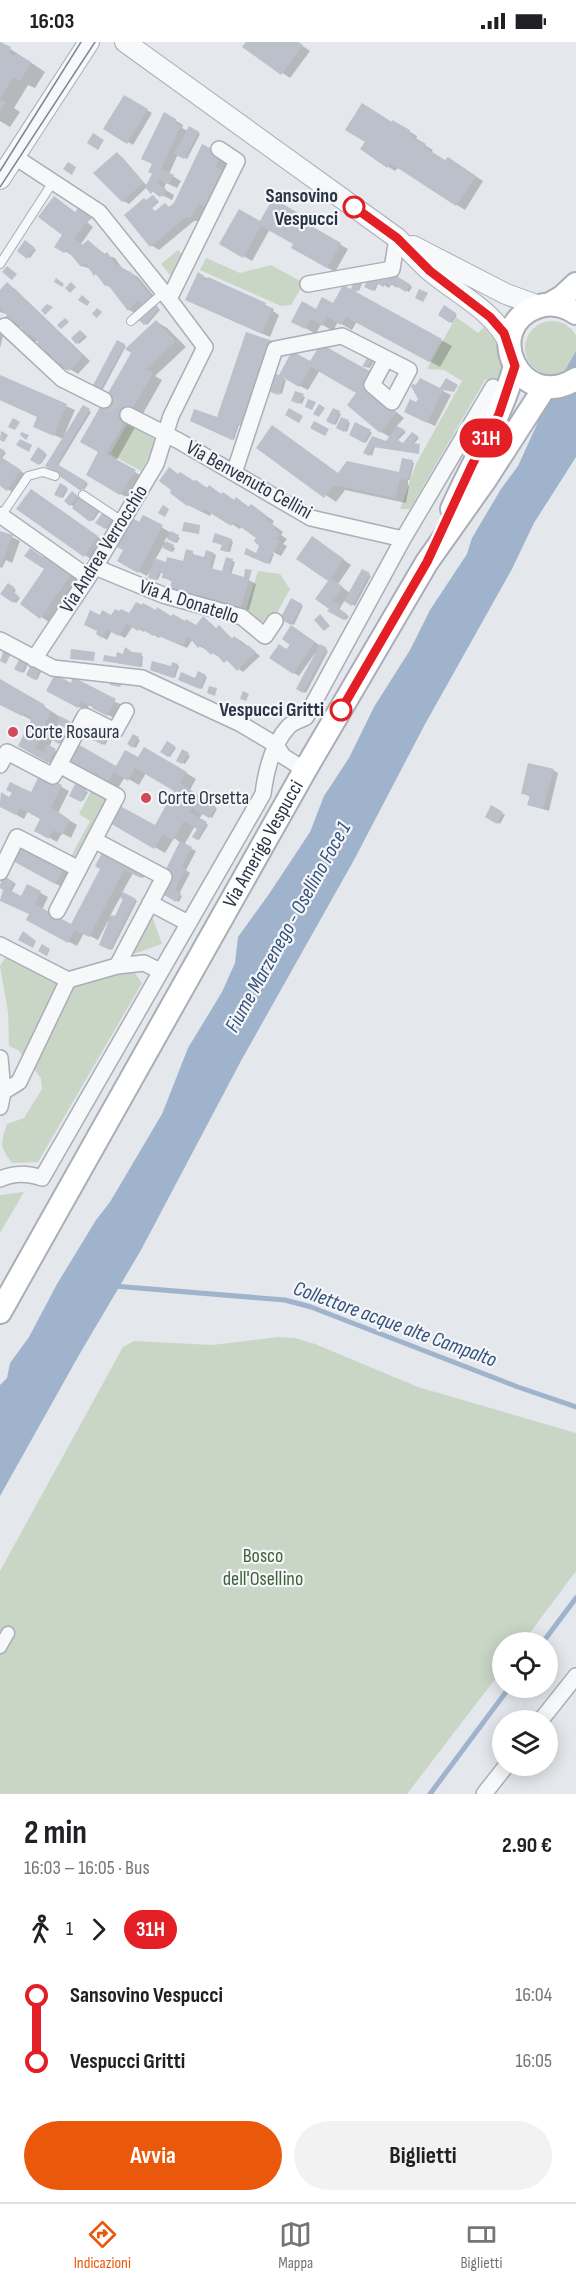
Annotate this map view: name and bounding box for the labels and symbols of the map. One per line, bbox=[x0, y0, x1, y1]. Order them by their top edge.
place label: Sansovino Vespucci bbox=[266, 184, 338, 231]
marker: Sansovino Vespucci bbox=[343, 196, 365, 218]
line badge: 31H bbox=[452, 418, 520, 458]
street label: Via Benvenuto Cellini bbox=[182, 435, 316, 525]
street label: Via Andrea Verrocchio bbox=[55, 481, 153, 617]
street label: Via A. Donatello bbox=[136, 575, 242, 629]
place label: Vespucci Gritti bbox=[219, 698, 324, 722]
marker: Vespucci Gritti bbox=[330, 699, 352, 721]
place label: Corte Rosaura bbox=[25, 720, 120, 744]
marker: Corte Rosaura bbox=[6, 725, 20, 739]
street label: Via Amerigo Vespucci bbox=[218, 776, 309, 912]
place label: Corte Orsetta bbox=[158, 786, 249, 810]
marker: Corte Orsetta bbox=[139, 791, 153, 805]
water label: Fiume Marzenego - Osellino Foce 1 bbox=[220, 817, 356, 1037]
water label: Collettore acque alte Campalto bbox=[290, 1276, 501, 1373]
park label: Bosco dell'Osellino bbox=[223, 1544, 303, 1591]

